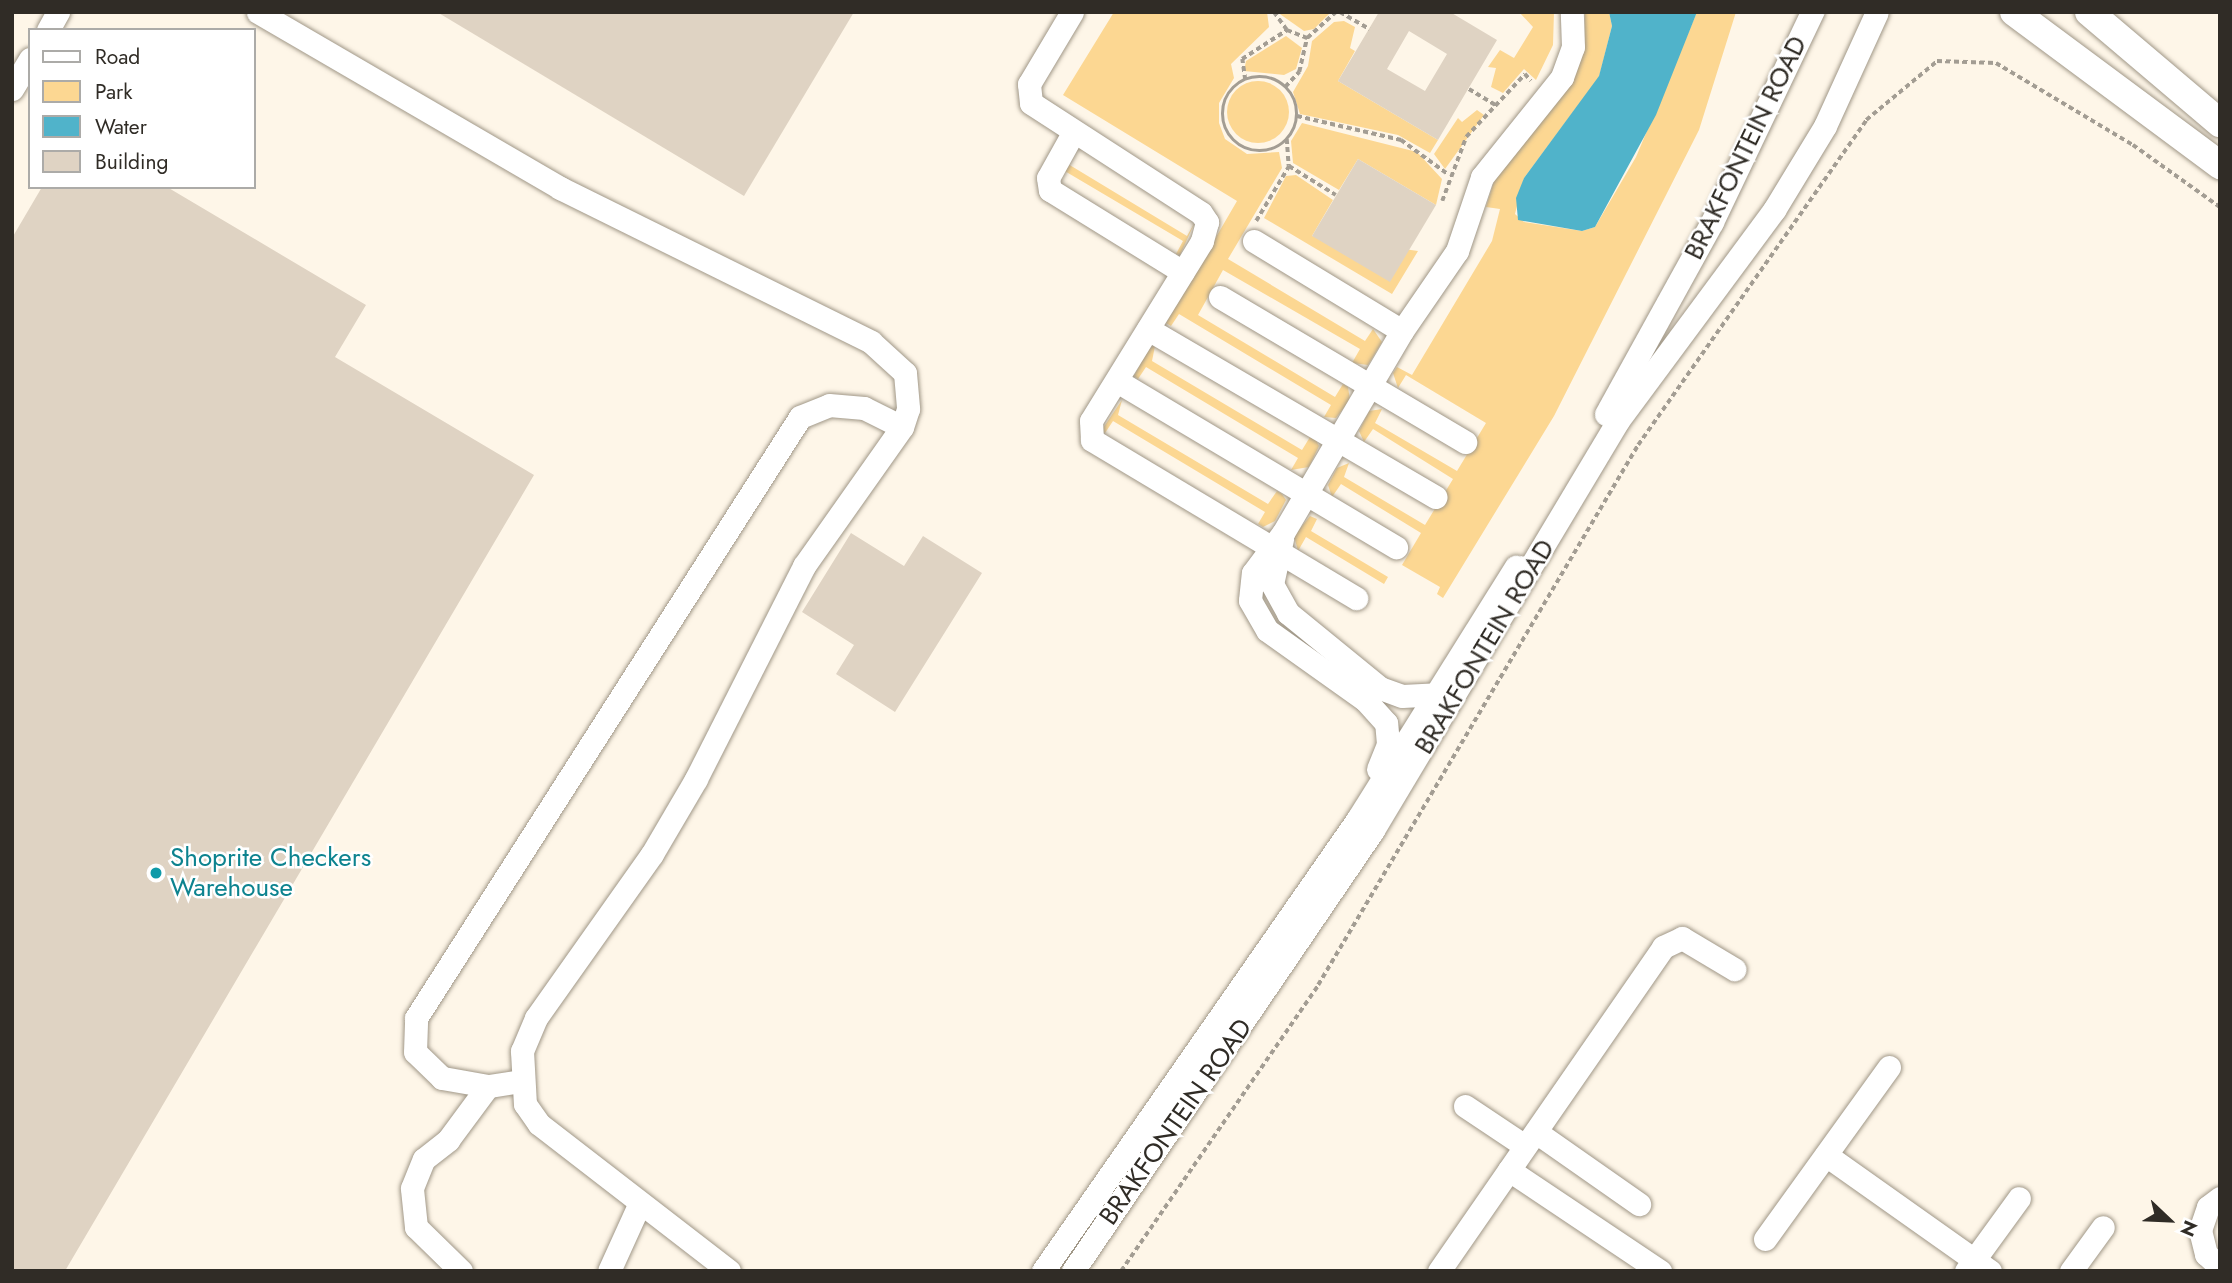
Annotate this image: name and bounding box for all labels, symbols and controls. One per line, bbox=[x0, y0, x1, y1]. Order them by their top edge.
legend bbox=[28, 28, 256, 189]
street label: BRAKFONTEIN ROAD bbox=[1678, 31, 1814, 265]
text: Road bbox=[95, 42, 140, 72]
text: Park bbox=[95, 77, 132, 107]
text: Water bbox=[95, 112, 147, 142]
text: Building bbox=[95, 147, 168, 177]
street label: BRAKFONTEIN ROAD bbox=[1409, 534, 1561, 760]
place label: Shoprite Checkers Warehouse bbox=[170, 842, 371, 903]
marker: Shoprite Checkers Warehouse bbox=[148, 865, 164, 881]
street label: BRAKFONTEIN ROAD bbox=[1093, 1013, 1259, 1231]
north arrow bbox=[2134, 1185, 2204, 1255]
text: N bbox=[2173, 1216, 2204, 1241]

